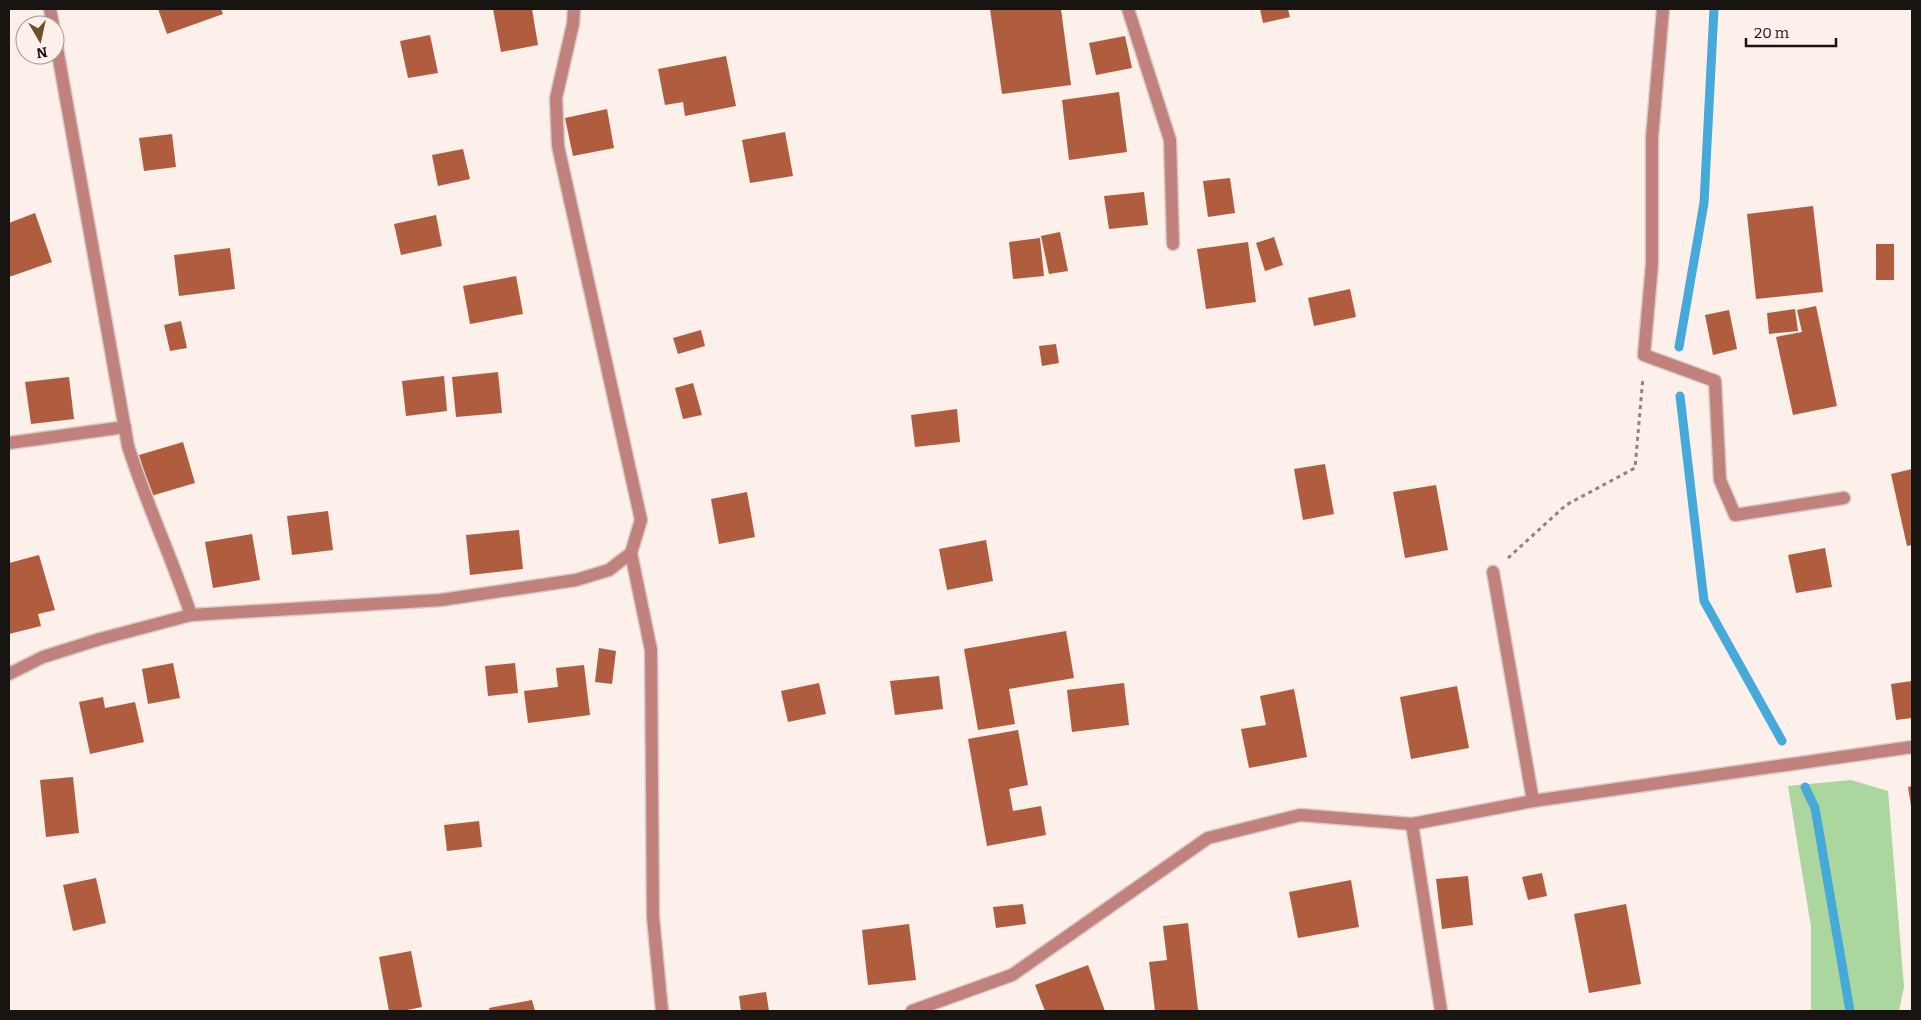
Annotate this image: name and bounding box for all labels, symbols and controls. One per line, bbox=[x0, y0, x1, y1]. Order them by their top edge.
north arrow bbox=[15, 15, 65, 65]
scale bar bbox=[1746, 15, 1836, 47]
text: 20 m bbox=[1754, 24, 1790, 42]
text: N bbox=[35, 43, 49, 62]

